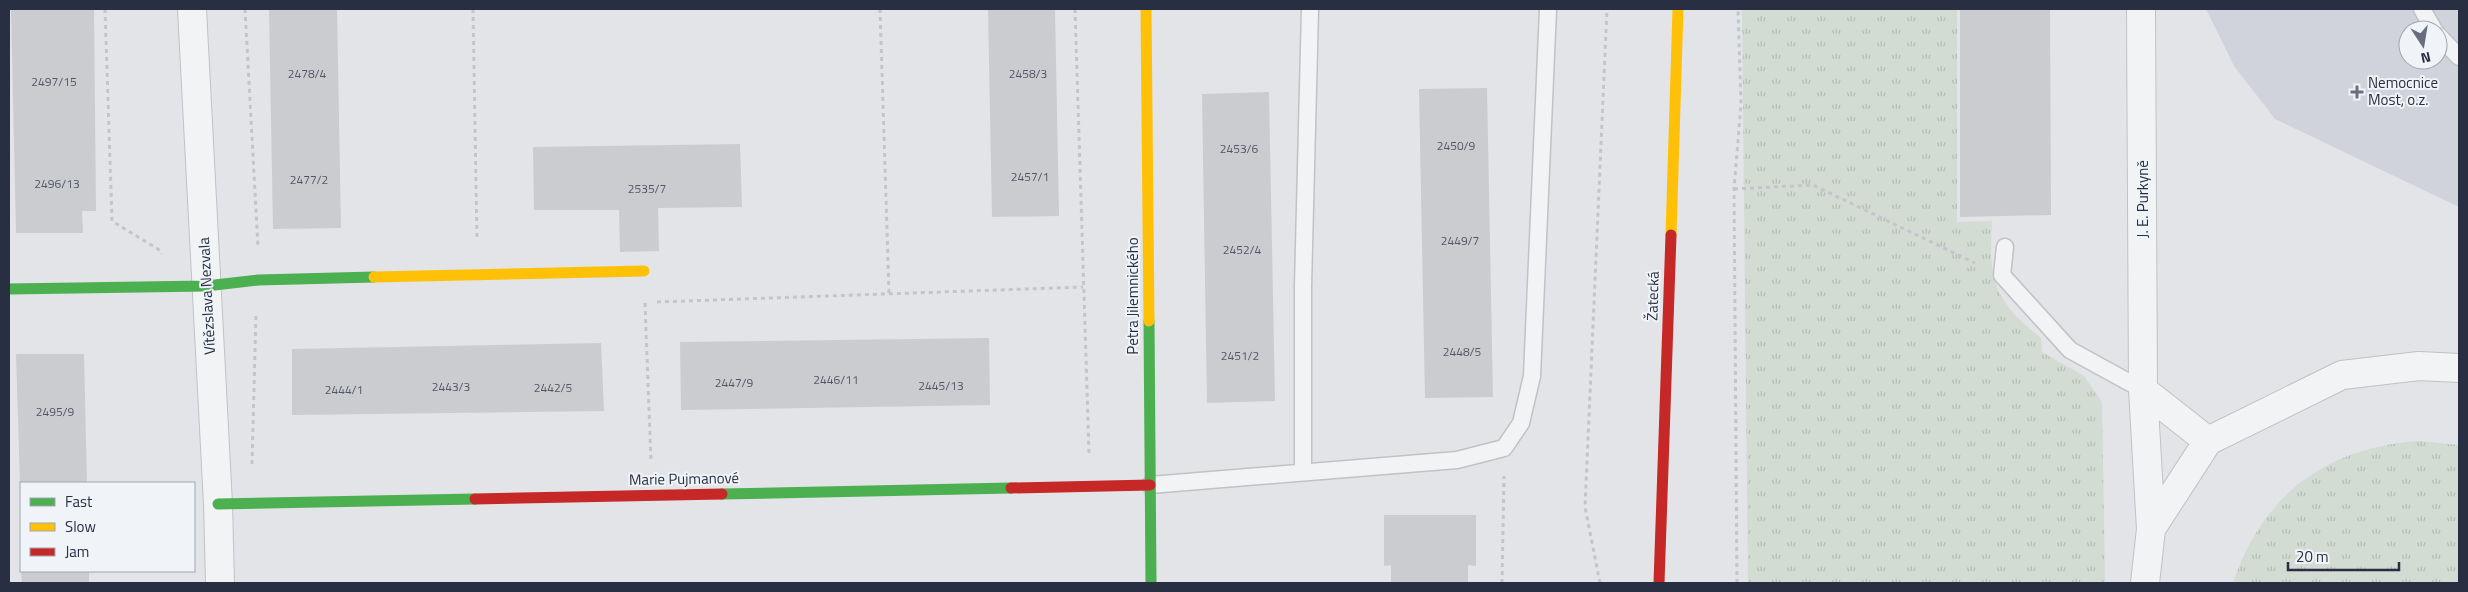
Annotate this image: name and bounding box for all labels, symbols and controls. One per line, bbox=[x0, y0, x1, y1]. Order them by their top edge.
north arrow bbox=[2398, 20, 2448, 70]
text: N bbox=[2419, 47, 2433, 69]
house number: 2478/4 bbox=[288, 64, 327, 83]
house number: 2458/3 bbox=[1009, 64, 1047, 83]
place label: Nemocnice Most, o.z. bbox=[2368, 71, 2438, 111]
house number: 2497/15 bbox=[31, 72, 77, 91]
marker: Nemocnice Most, o.z. bbox=[2350, 85, 2364, 99]
house number: 2450/9 bbox=[1437, 136, 1476, 155]
house number: 2453/6 bbox=[1220, 139, 1259, 158]
street label: J. E. Purkyně bbox=[2131, 160, 2154, 238]
house number: 2457/1 bbox=[1011, 167, 1049, 186]
house number: 2477/2 bbox=[290, 170, 328, 189]
house number: 2496/13 bbox=[34, 174, 80, 193]
house number: 2535/7 bbox=[628, 179, 666, 198]
house number: 2449/7 bbox=[1441, 231, 1479, 250]
street label: Vítězslava Nezvala bbox=[192, 236, 221, 355]
street label: Petra Jilemnického bbox=[1121, 237, 1144, 355]
house number: 2452/4 bbox=[1223, 240, 1262, 259]
street label: Žatecká bbox=[1640, 270, 1665, 321]
house number: 2448/5 bbox=[1443, 342, 1482, 361]
house number: 2451/2 bbox=[1221, 346, 1259, 365]
house number: 2446/11 bbox=[813, 370, 859, 389]
house number: 2447/9 bbox=[715, 373, 754, 392]
house number: 2445/13 bbox=[918, 376, 964, 395]
house number: 2443/3 bbox=[432, 377, 470, 396]
house number: 2442/5 bbox=[534, 378, 573, 397]
house number: 2444/1 bbox=[325, 380, 363, 399]
house number: 2495/9 bbox=[36, 402, 75, 421]
street label: Marie Pujmanové bbox=[629, 466, 739, 491]
legend bbox=[20, 482, 195, 572]
text: Fast bbox=[65, 490, 93, 513]
text: Slow bbox=[65, 515, 96, 538]
text: Jam bbox=[65, 540, 89, 563]
scale bar bbox=[2288, 540, 2399, 572]
text: 20 m bbox=[2296, 545, 2329, 568]

